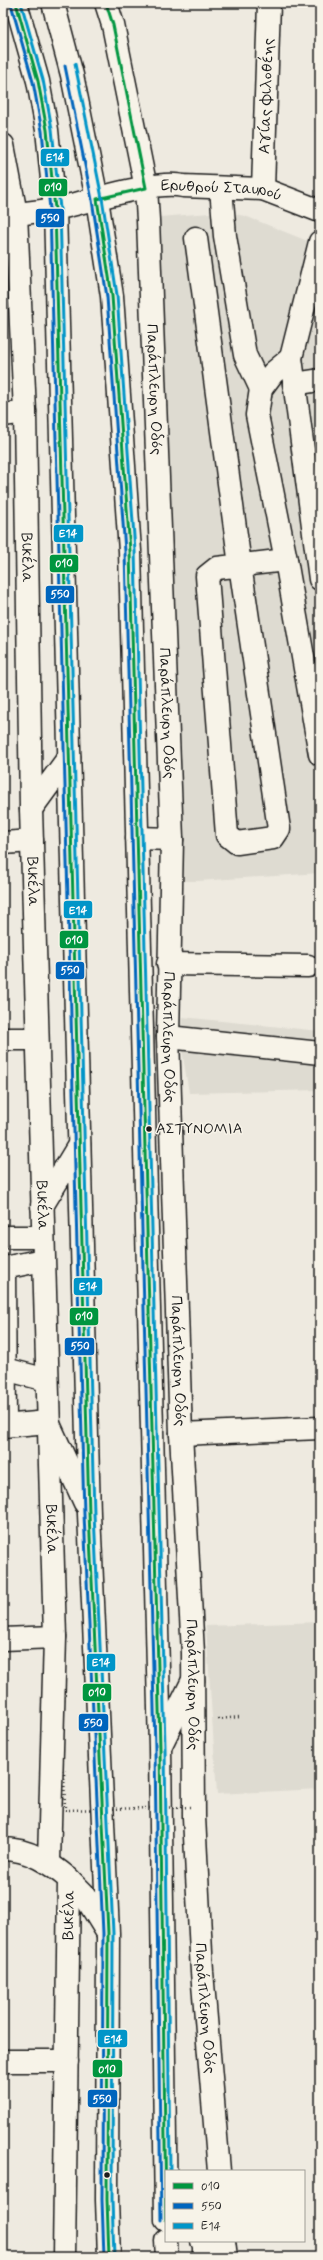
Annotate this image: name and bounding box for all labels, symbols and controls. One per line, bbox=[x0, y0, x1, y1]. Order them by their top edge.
street label: Αγίας Φιλοθέης bbox=[254, 38, 278, 154]
line badge: Ε14 bbox=[40, 148, 70, 167]
text: Ε14 bbox=[46, 151, 64, 165]
street label: Ερυθρού Σταυρού bbox=[160, 174, 285, 206]
line badge: 010 bbox=[38, 178, 68, 197]
text: 010 bbox=[44, 181, 62, 195]
line badge: 550 bbox=[35, 208, 65, 228]
text: 550 bbox=[40, 212, 60, 226]
street label: Παράπλευρη Οδός bbox=[142, 323, 168, 455]
line badge: Ε14 bbox=[53, 524, 84, 543]
text: Ε14 bbox=[59, 527, 77, 541]
street label: Βικέλα bbox=[16, 532, 39, 583]
line badge: 010 bbox=[49, 554, 79, 573]
text: 010 bbox=[55, 557, 73, 571]
line badge: 550 bbox=[45, 585, 75, 604]
text: 550 bbox=[50, 588, 70, 602]
street label: Παράπλευρη Οδός bbox=[154, 647, 180, 779]
street label: Βικέλα bbox=[22, 856, 45, 907]
line badge: Ε14 bbox=[63, 900, 93, 919]
text: Ε14 bbox=[69, 904, 87, 918]
line badge: 010 bbox=[59, 930, 89, 949]
text: 010 bbox=[65, 934, 83, 948]
line badge: 550 bbox=[55, 961, 85, 980]
text: 550 bbox=[60, 964, 80, 978]
street label: Παράπλευρη Οδός bbox=[157, 971, 181, 1103]
place label: ΑΣΤΥΝΟΜΙΑ bbox=[156, 1119, 242, 1139]
marker: ΑΣΤΥΝΟΜΙΑ bbox=[144, 1124, 154, 1134]
street label: Βικέλα bbox=[31, 1180, 54, 1231]
line badge: Ε14 bbox=[73, 1277, 103, 1296]
text: Ε14 bbox=[79, 1280, 97, 1294]
street label: Παράπλευρη Οδός bbox=[166, 1295, 191, 1427]
line badge: 010 bbox=[69, 1307, 99, 1326]
text: 010 bbox=[75, 1310, 93, 1324]
line badge: 550 bbox=[64, 1337, 95, 1356]
text: 550 bbox=[70, 1340, 90, 1354]
street label: Βικέλα bbox=[41, 1504, 64, 1555]
street label: Παράπλευρη Οδός bbox=[181, 1618, 204, 1750]
line badge: Ε14 bbox=[86, 1653, 116, 1672]
text: Ε14 bbox=[92, 1656, 110, 1670]
line badge: 010 bbox=[82, 1683, 112, 1702]
text: 010 bbox=[88, 1686, 106, 1700]
line badge: 550 bbox=[78, 1713, 109, 1732]
text: 550 bbox=[83, 1717, 103, 1731]
street label: Βικέλα bbox=[57, 1890, 80, 1940]
street label: Παράπλευρη Οδός bbox=[190, 1942, 221, 2074]
line badge: Ε14 bbox=[97, 2029, 128, 2048]
text: Ε14 bbox=[104, 2033, 122, 2047]
line badge: 010 bbox=[92, 2059, 123, 2078]
text: 010 bbox=[98, 2063, 116, 2077]
line badge: 550 bbox=[87, 2089, 118, 2108]
text: 550 bbox=[92, 2093, 112, 2107]
unlabelled marker bbox=[102, 2170, 112, 2180]
legend bbox=[165, 2170, 305, 2242]
text: 010 bbox=[201, 2179, 220, 2195]
text: 550 bbox=[201, 2199, 222, 2215]
text: Ε14 bbox=[201, 2219, 221, 2235]

